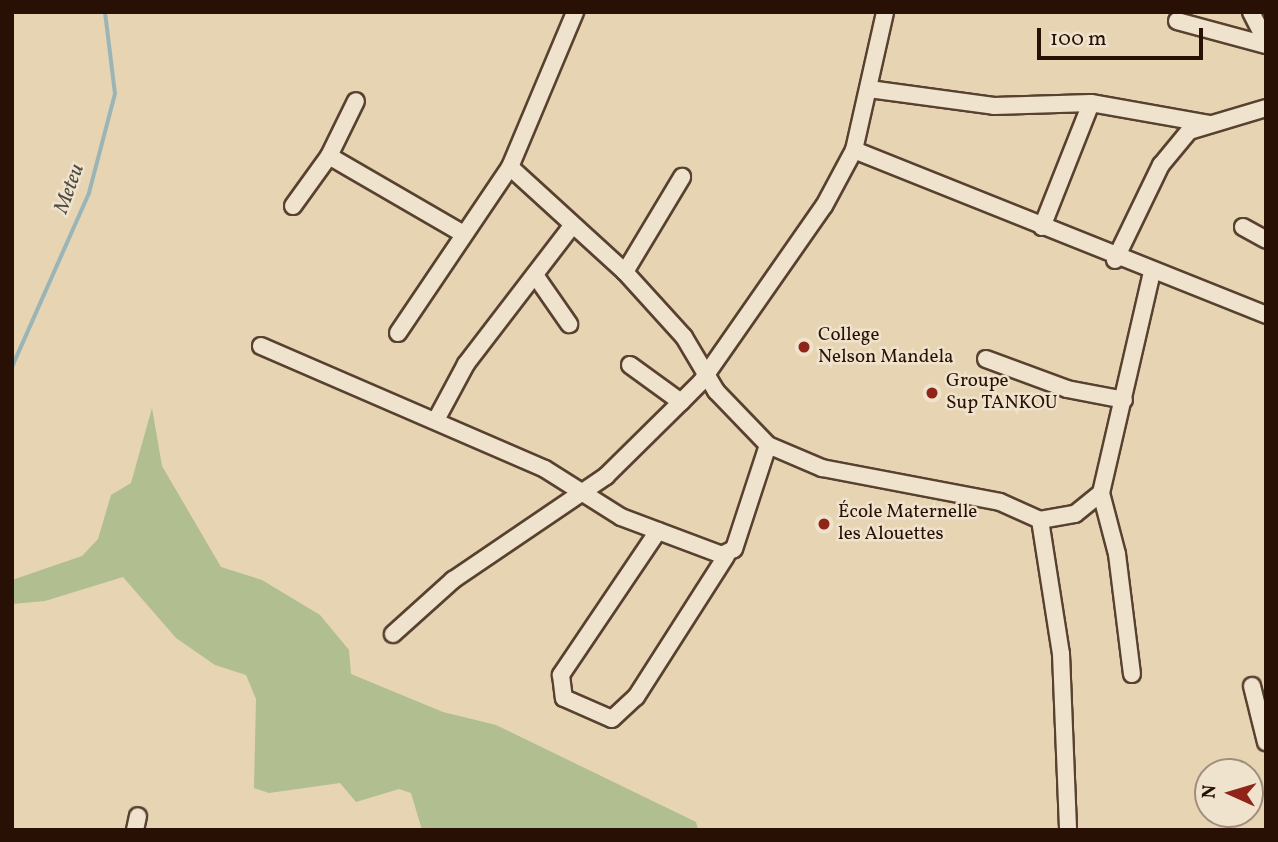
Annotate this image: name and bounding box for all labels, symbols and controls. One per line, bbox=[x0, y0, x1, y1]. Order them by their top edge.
scale bar bbox=[1040, 14, 1206, 58]
text: 100 m bbox=[1050, 25, 1107, 54]
water label: Meteu bbox=[49, 161, 91, 217]
place label: College Nelson Mandela bbox=[818, 325, 954, 369]
marker: College Nelson Mandela bbox=[796, 339, 812, 355]
place label: Groupe Sup TANKOU bbox=[946, 371, 1058, 415]
marker: Groupe Sup TANKOU bbox=[924, 385, 940, 401]
place label: École Maternelle les Alouettes bbox=[838, 502, 977, 546]
marker: École Maternelle les Alouettes bbox=[816, 516, 832, 532]
north arrow bbox=[1194, 758, 1264, 828]
text: N bbox=[1197, 784, 1223, 799]

